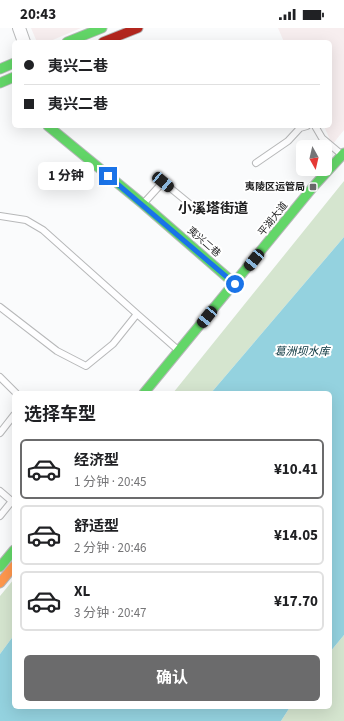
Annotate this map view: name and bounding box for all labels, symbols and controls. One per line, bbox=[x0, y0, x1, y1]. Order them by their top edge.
text: 20:43 bbox=[20, 4, 56, 25]
text: 夷兴二巷 bbox=[48, 56, 108, 77]
text: 夷兴二巷 bbox=[48, 94, 108, 115]
north arrow bbox=[296, 140, 332, 176]
map controls bbox=[296, 140, 332, 176]
callout: 1 分钟 bbox=[38, 162, 94, 190]
text: 1 分钟 bbox=[48, 167, 84, 185]
route end bbox=[99, 167, 117, 185]
car bbox=[150, 170, 176, 194]
place label: 夷陵区运管局 bbox=[245, 180, 305, 194]
marker: 夷陵区运管局 bbox=[308, 182, 318, 192]
district label: 小溪塔街道 bbox=[178, 199, 248, 219]
street label: 平湖大道 bbox=[255, 199, 291, 239]
street label: 夷兴二巷 bbox=[184, 224, 224, 260]
car bbox=[242, 247, 266, 273]
route start bbox=[226, 275, 244, 293]
car bbox=[195, 304, 219, 330]
water label: 葛洲坝水库 bbox=[275, 344, 331, 359]
text: 选择车型 bbox=[24, 402, 96, 427]
text: 经济型 bbox=[74, 450, 119, 471]
icon: car bbox=[26, 451, 62, 487]
text: ¥10.41 bbox=[274, 459, 318, 480]
text: 1 分钟 · 20:45 bbox=[74, 473, 147, 491]
text: 舒适型 bbox=[74, 516, 119, 537]
icon: car bbox=[26, 517, 62, 553]
text: ¥14.05 bbox=[274, 525, 318, 546]
text: 2 分钟 · 20:46 bbox=[74, 539, 147, 557]
text: XL bbox=[74, 581, 90, 602]
icon: car bbox=[26, 583, 62, 619]
text: ¥17.70 bbox=[274, 591, 318, 612]
text: 3 分钟 · 20:47 bbox=[74, 604, 147, 622]
button: 确认 bbox=[24, 655, 320, 701]

